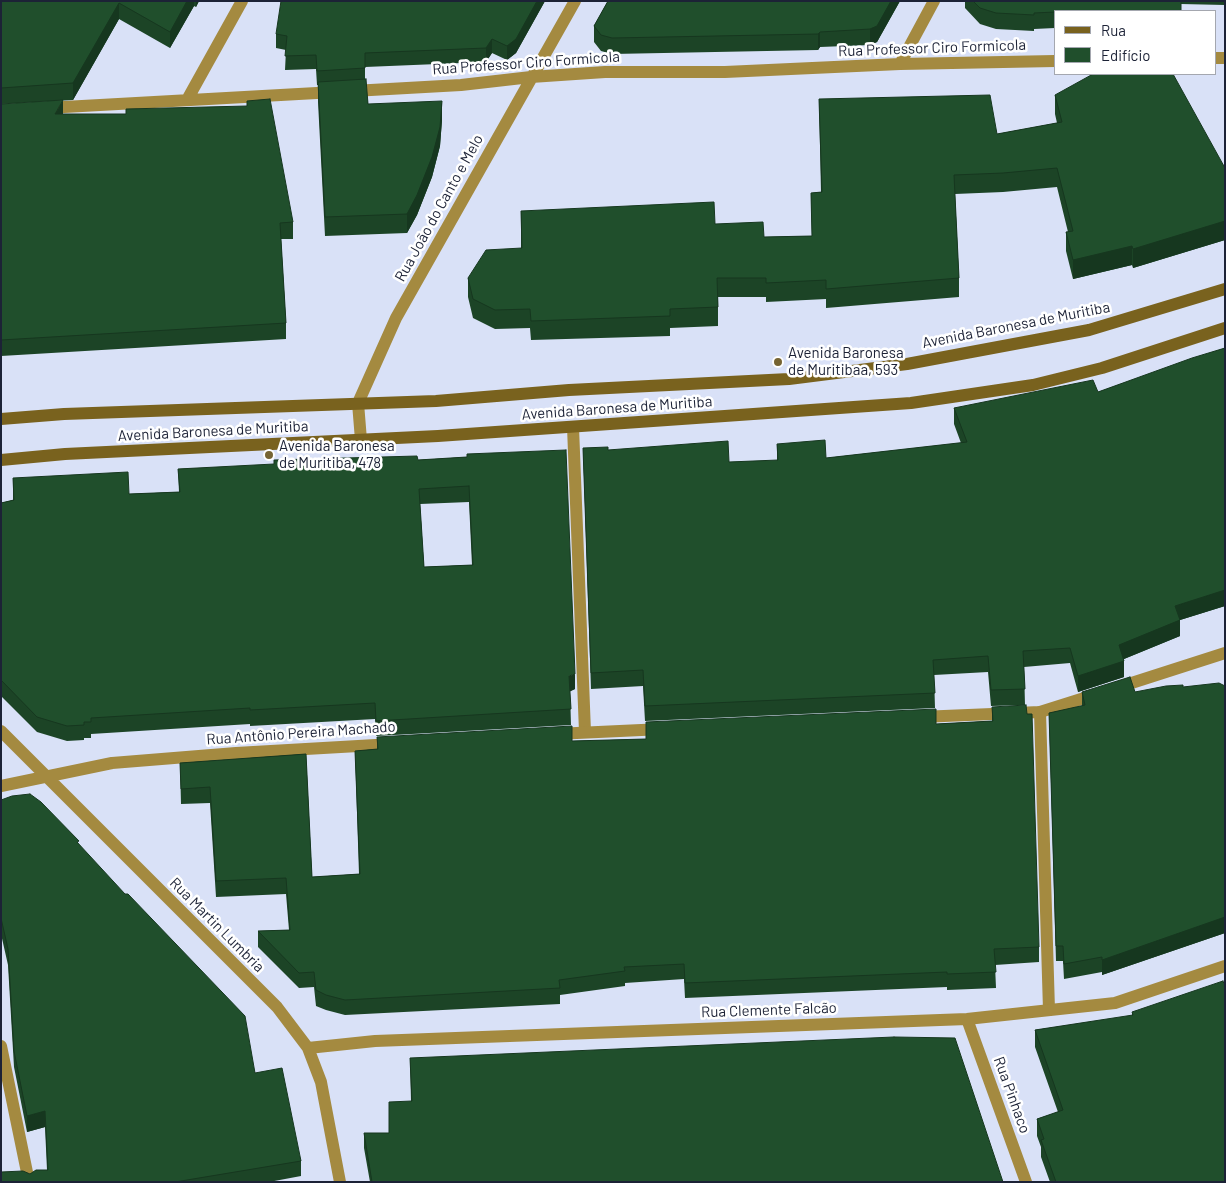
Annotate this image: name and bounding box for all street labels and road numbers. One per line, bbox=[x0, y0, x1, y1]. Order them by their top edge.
street label: Rua Professor Ciro Formicola bbox=[838, 36, 1026, 60]
street label: Rua Professor Ciro Formicola bbox=[432, 47, 620, 79]
street label: Rua João do Canto e Melo bbox=[391, 131, 487, 285]
street label: Avenida Baronesa de Muritiba bbox=[921, 298, 1111, 352]
street label: Avenida Baronesa de Muritiba bbox=[521, 392, 713, 424]
street label: Avenida Baronesa de Muritiba bbox=[117, 417, 309, 445]
street label: Rua Antônio Pereira Machado bbox=[206, 717, 396, 749]
street label: Rua Martin Lumbria bbox=[166, 874, 268, 976]
street label: Rua Clemente Falcão bbox=[701, 999, 837, 1021]
street label: Rua Pinhaco bbox=[990, 1054, 1034, 1136]

